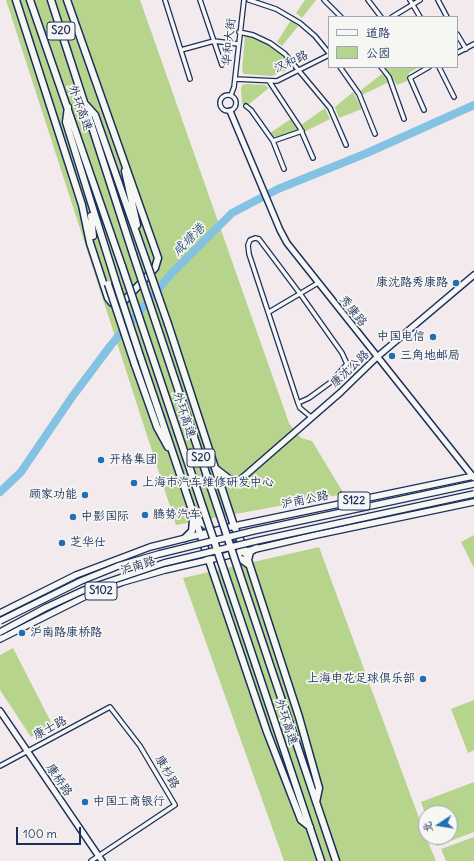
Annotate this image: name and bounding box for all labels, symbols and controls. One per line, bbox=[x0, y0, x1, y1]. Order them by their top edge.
legend bbox=[328, 16, 458, 68]
street label: 华和大街 bbox=[219, 17, 239, 67]
road number: S20 bbox=[47, 22, 75, 40]
text: 道路 bbox=[366, 25, 390, 40]
text: 公园 bbox=[366, 45, 390, 60]
street label: 汉和路 bbox=[272, 48, 310, 76]
street label: 外环高速 bbox=[65, 83, 95, 133]
water label: 咸塘港 bbox=[170, 221, 208, 259]
place label: 康沈路秀康路 bbox=[376, 276, 448, 290]
marker: 康沈路秀康路 bbox=[451, 278, 461, 288]
street label: 秀康路 bbox=[336, 292, 370, 330]
place label: 中国电信 bbox=[377, 330, 425, 344]
marker: 中国电信 bbox=[428, 332, 438, 342]
street label: 康沈公路 bbox=[328, 347, 372, 391]
place label: 三角地邮局 bbox=[400, 349, 460, 363]
marker: 三角地邮局 bbox=[387, 351, 397, 361]
street label: 外环高速 bbox=[170, 390, 198, 440]
road number: S20 bbox=[187, 449, 215, 467]
place label: 开格集团 bbox=[109, 453, 157, 467]
marker: 开格集团 bbox=[96, 455, 106, 465]
place label: 上海市汽车维修研发中心 bbox=[142, 476, 274, 490]
marker: 上海市汽车维修研发中心 bbox=[129, 478, 139, 488]
place label: 顾家功能 bbox=[29, 488, 77, 502]
street label: 沪南公路 bbox=[280, 488, 330, 512]
marker: 顾家功能 bbox=[80, 490, 90, 500]
road number: S122 bbox=[338, 492, 370, 510]
place label: 腾势汽车 bbox=[153, 508, 201, 522]
place label: 中影国际 bbox=[81, 510, 129, 524]
marker: 腾势汽车 bbox=[140, 510, 150, 520]
marker: 中影国际 bbox=[68, 512, 78, 522]
place label: 芝华仕 bbox=[70, 536, 106, 550]
marker: 芝华仕 bbox=[57, 538, 67, 548]
street label: 沪南路 bbox=[119, 554, 157, 578]
road number: S102 bbox=[85, 582, 117, 600]
place label: 沪南路康桥路 bbox=[30, 626, 102, 640]
marker: 沪南路康桥路 bbox=[17, 628, 27, 638]
place label: 上海申花足球俱乐部 bbox=[307, 672, 415, 686]
marker: 上海申花足球俱乐部 bbox=[418, 674, 428, 684]
street label: 外环高速 bbox=[272, 697, 300, 747]
street label: 康士路 bbox=[31, 713, 69, 743]
street label: 康杉路 bbox=[152, 753, 182, 791]
street label: 康桥路 bbox=[43, 761, 75, 799]
place label: 中国工商银行 bbox=[93, 795, 165, 809]
marker: 中国工商银行 bbox=[80, 797, 90, 807]
north arrow bbox=[418, 805, 458, 845]
scale bar bbox=[18, 819, 83, 845]
text: 北 bbox=[419, 820, 435, 834]
text: 100 m bbox=[23, 826, 57, 841]

